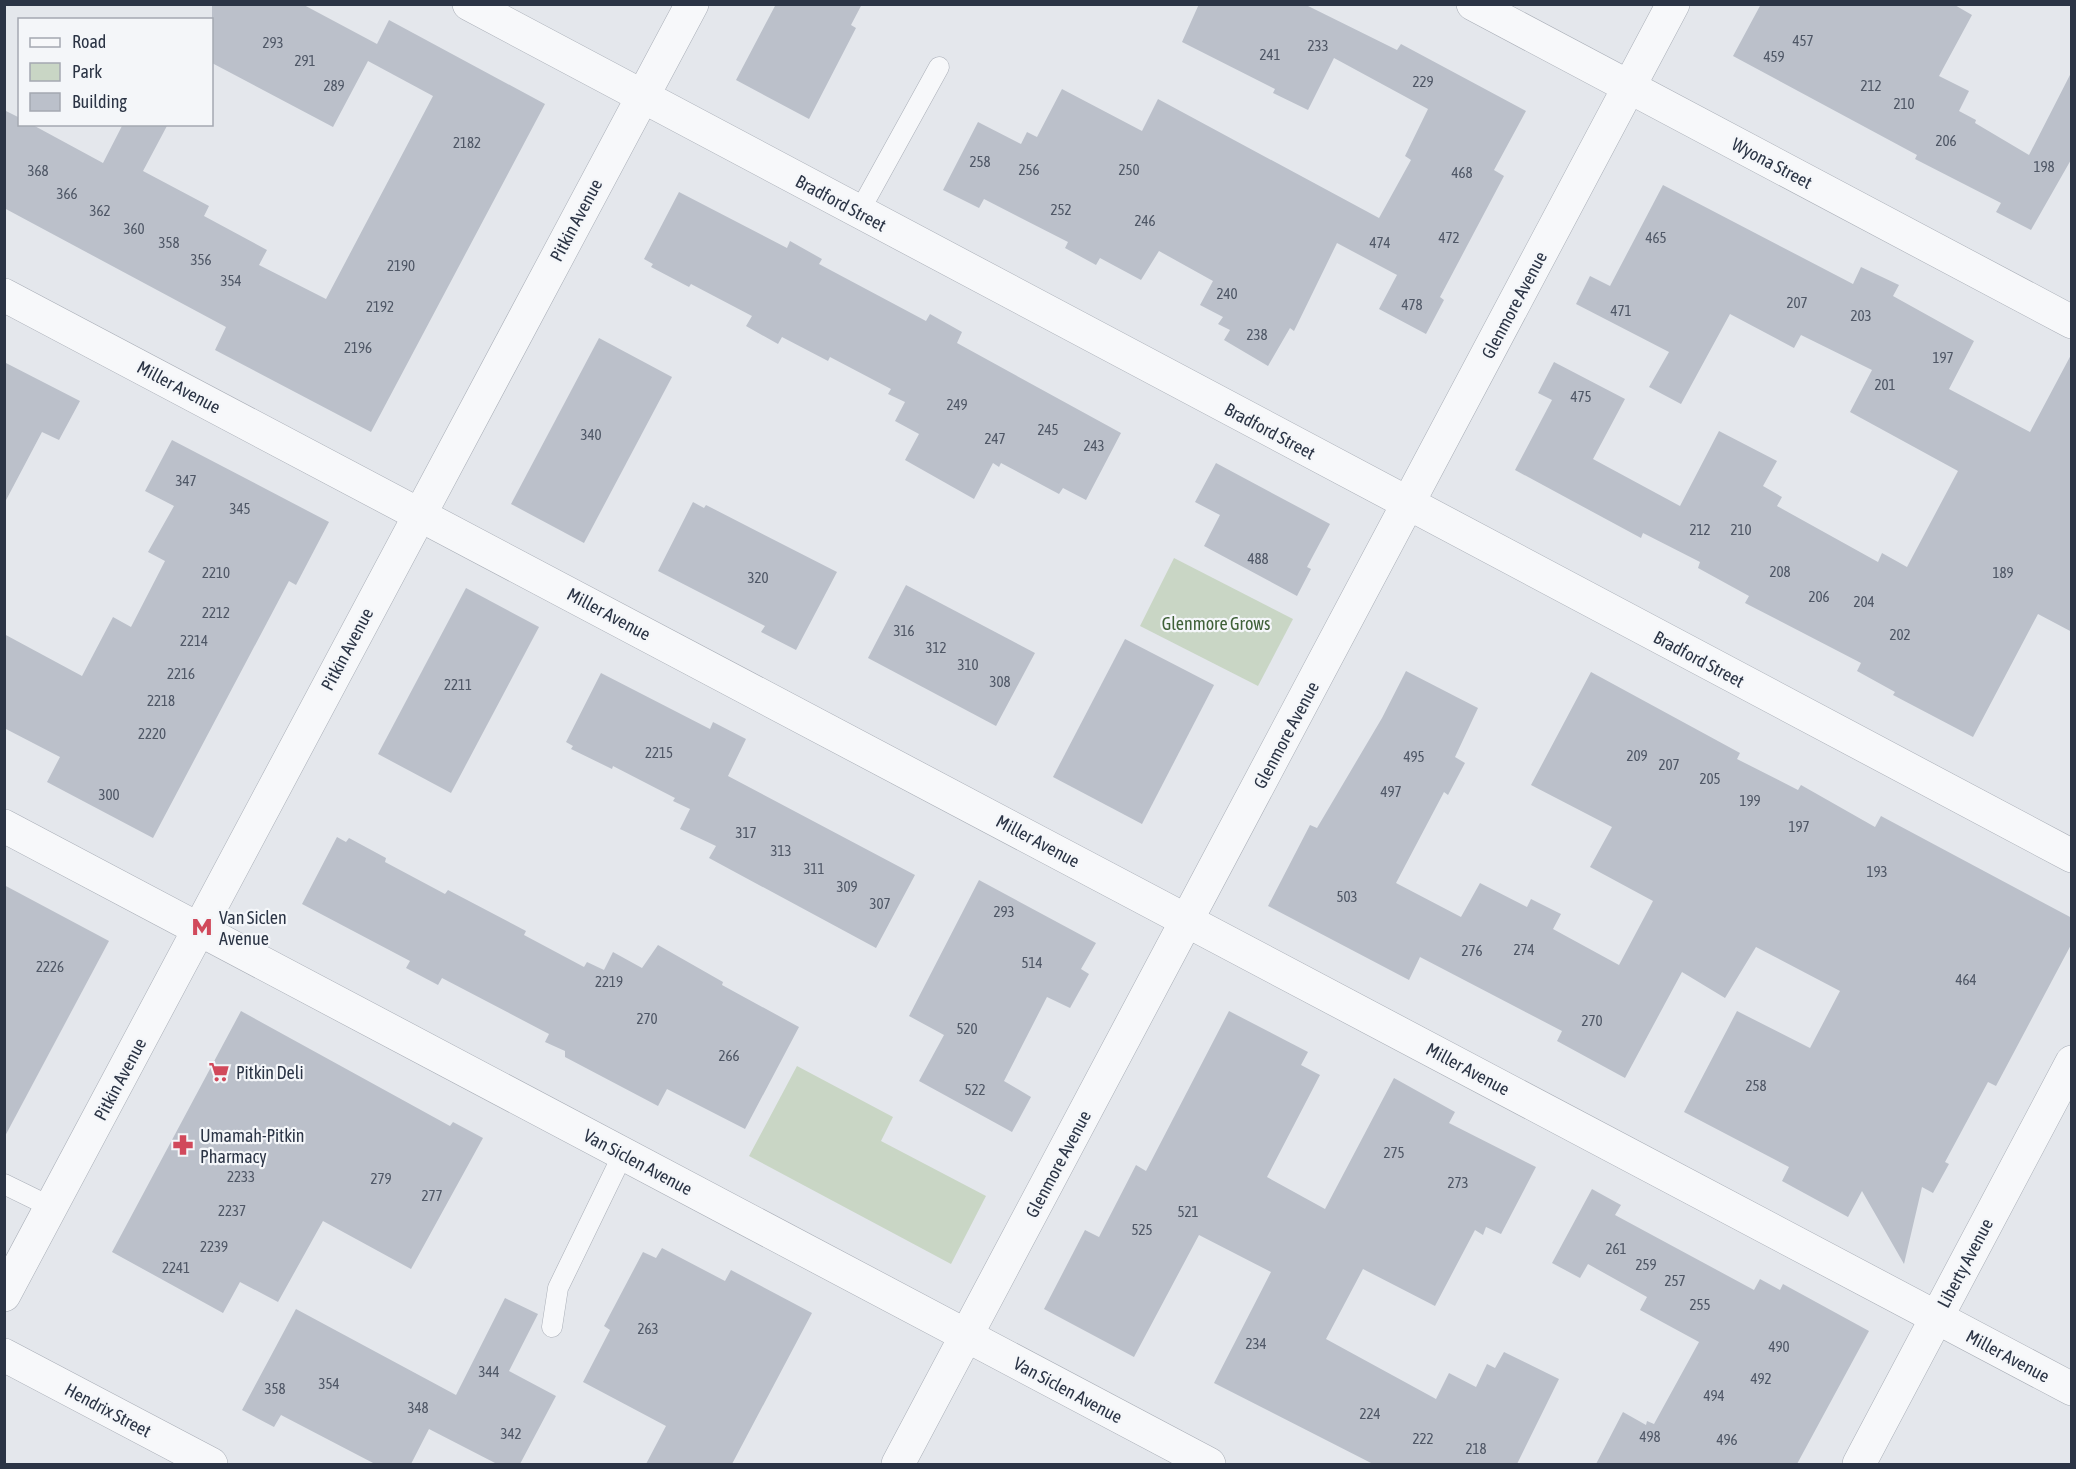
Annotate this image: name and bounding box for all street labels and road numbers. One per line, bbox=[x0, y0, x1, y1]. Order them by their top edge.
street label: Wyona Street bbox=[1728, 133, 1816, 193]
street label: Bradford Street bbox=[792, 170, 890, 236]
street label: Pitkin Avenue bbox=[546, 175, 606, 265]
street label: Glenmore Avenue bbox=[1477, 248, 1551, 362]
street label: Miller Avenue bbox=[134, 356, 224, 418]
street label: Bradford Street bbox=[1221, 398, 1319, 464]
street label: Miller Avenue bbox=[564, 583, 654, 645]
street label: Pitkin Avenue bbox=[317, 604, 377, 694]
street label: Bradford Street bbox=[1650, 626, 1748, 692]
street label: Glenmore Avenue bbox=[1249, 678, 1323, 792]
street label: Miller Avenue bbox=[993, 810, 1083, 872]
street label: Pitkin Avenue bbox=[90, 1034, 150, 1124]
street label: Miller Avenue bbox=[1423, 1038, 1513, 1100]
street label: Glenmore Avenue bbox=[1021, 1107, 1095, 1221]
street label: Van Siclen Avenue bbox=[580, 1125, 696, 1199]
street label: Liberty Avenue bbox=[1933, 1215, 1997, 1311]
street label: Miller Avenue bbox=[1963, 1325, 2053, 1387]
street label: Van Siclen Avenue bbox=[1010, 1353, 1126, 1427]
street label: Hendrix Street bbox=[61, 1379, 155, 1441]

